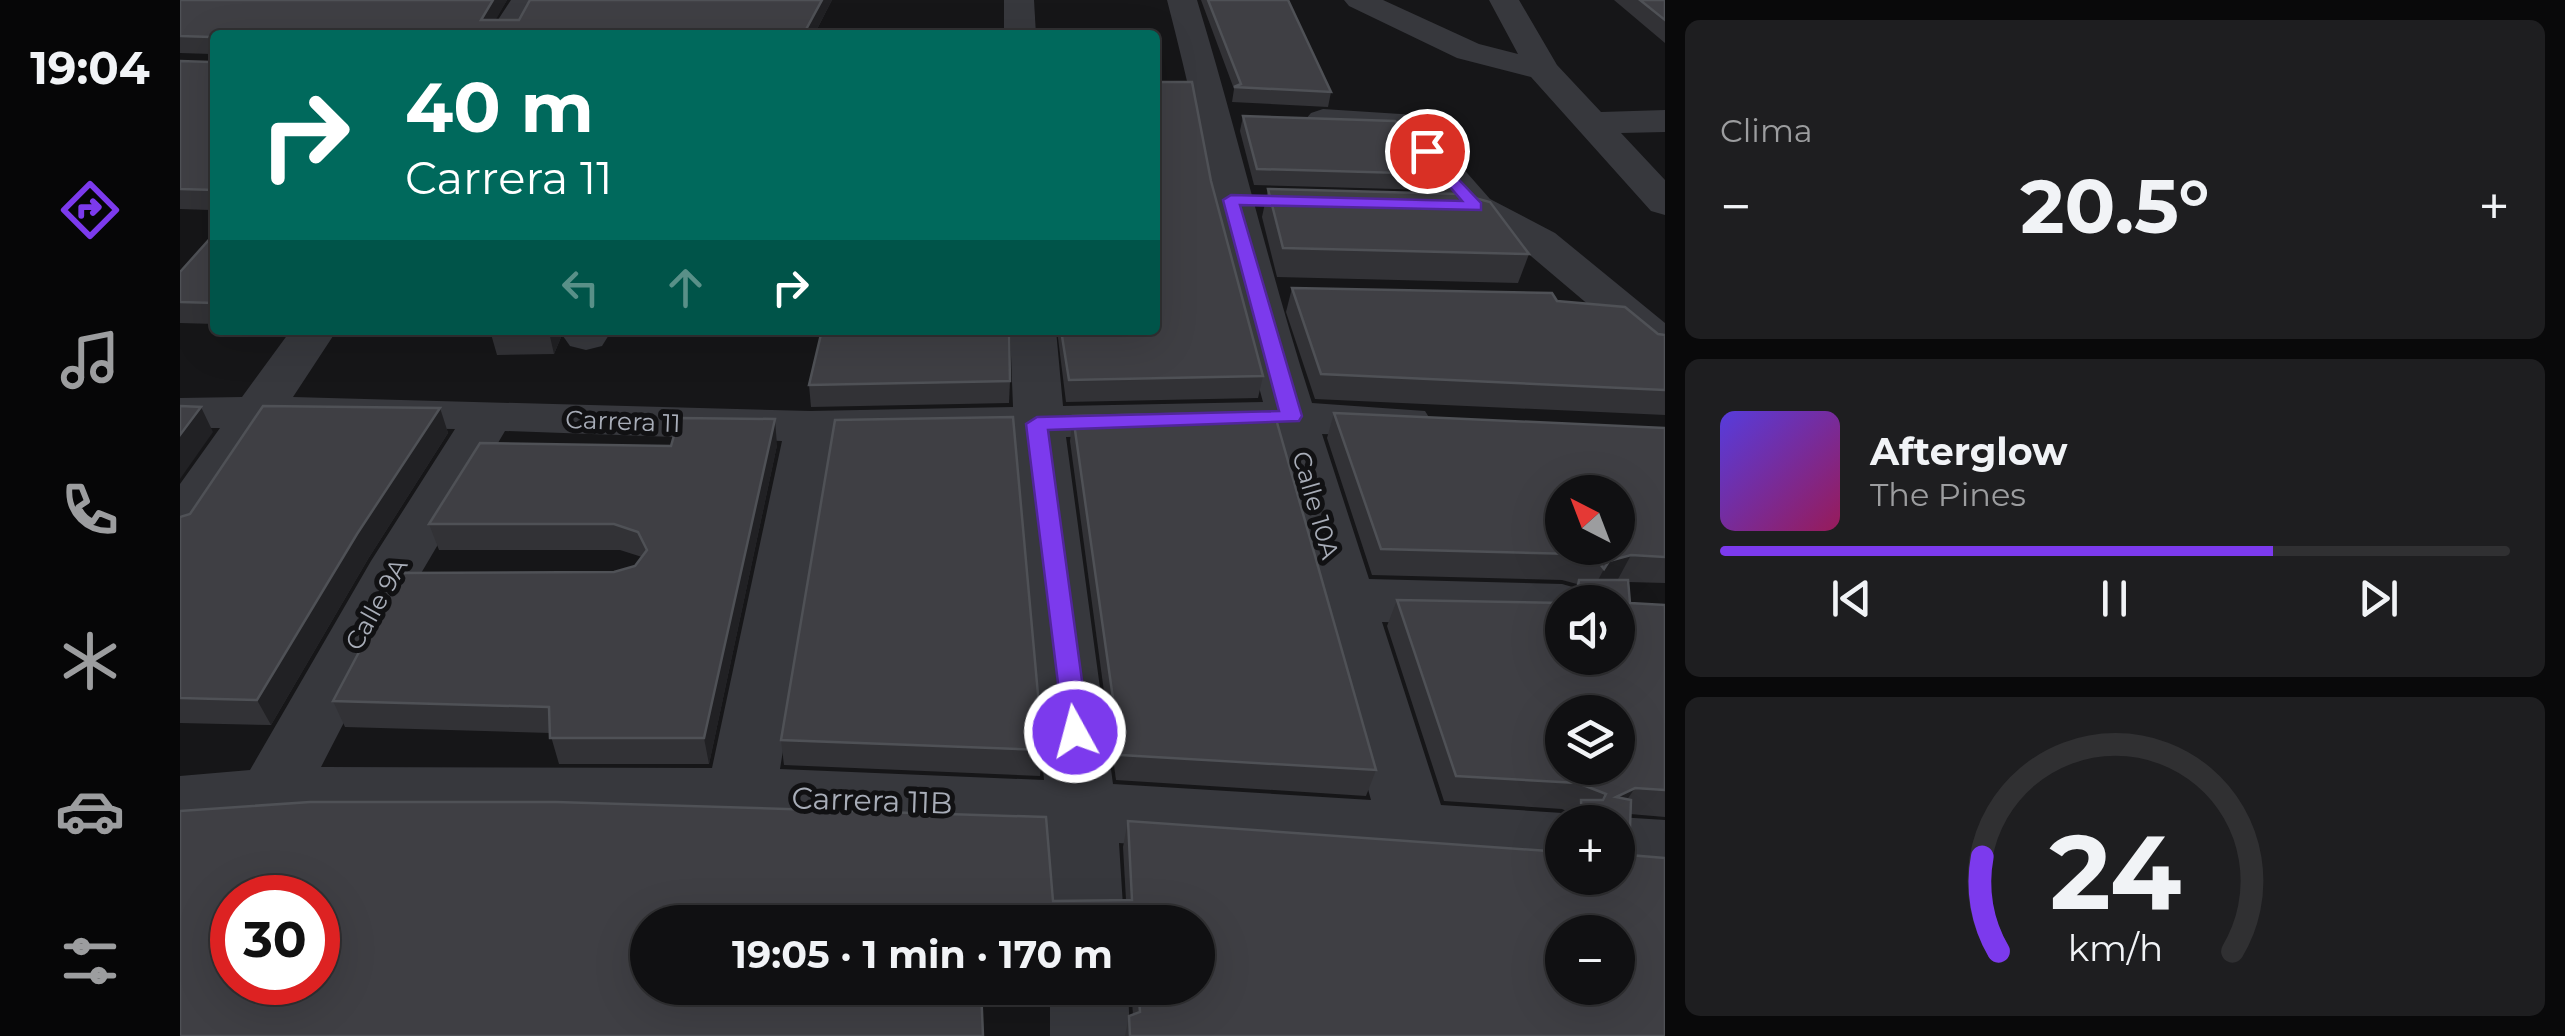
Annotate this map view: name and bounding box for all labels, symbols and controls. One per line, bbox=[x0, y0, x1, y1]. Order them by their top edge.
text: 19:04 bbox=[30, 40, 150, 95]
text: 40 m bbox=[405, 64, 594, 150]
icon: right bbox=[240, 70, 370, 200]
pin bbox=[1385, 109, 1470, 194]
text: Clima bbox=[1720, 111, 1813, 150]
icon: arrive bbox=[1400, 124, 1455, 179]
text: Carrera 11 bbox=[405, 150, 613, 205]
text: 20.5° bbox=[2020, 160, 2210, 252]
text: − bbox=[1720, 173, 1752, 240]
text: + bbox=[2478, 173, 2510, 240]
icon: directions bbox=[55, 175, 125, 245]
icon: left bbox=[553, 260, 608, 315]
icon: ahead bbox=[658, 260, 713, 315]
icon: right bbox=[763, 260, 818, 315]
icon: music bbox=[55, 325, 125, 395]
street label: Carrera 11 bbox=[565, 404, 681, 438]
text: Afterglow bbox=[1870, 428, 2068, 475]
street label: Calle 10A bbox=[1286, 448, 1346, 562]
icon: phone bbox=[55, 475, 125, 545]
north arrow bbox=[1545, 475, 1635, 565]
map controls bbox=[1545, 475, 1635, 1005]
text: The Pines bbox=[1870, 475, 2026, 514]
street label: Calle 9A bbox=[339, 553, 413, 655]
icon: previous bbox=[1824, 571, 1879, 626]
icon: pause bbox=[2087, 571, 2142, 626]
icon: next bbox=[2351, 571, 2406, 626]
button: sound bbox=[1545, 585, 1635, 675]
icon: climate bbox=[55, 626, 125, 696]
position arrow bbox=[1023, 680, 1127, 784]
button: layers bbox=[1545, 695, 1635, 785]
icon: car bbox=[55, 776, 125, 846]
street label: Carrera 11B bbox=[791, 779, 953, 822]
button: + bbox=[1545, 805, 1635, 895]
text: 24 bbox=[2049, 808, 2181, 935]
speed limit sign: 30 bbox=[210, 875, 340, 1005]
button: − bbox=[1545, 915, 1635, 1005]
icon: filters bbox=[55, 926, 125, 996]
text: km/h bbox=[2067, 926, 2163, 970]
text: 19:05 · 1 min · 170 m bbox=[732, 931, 1113, 978]

